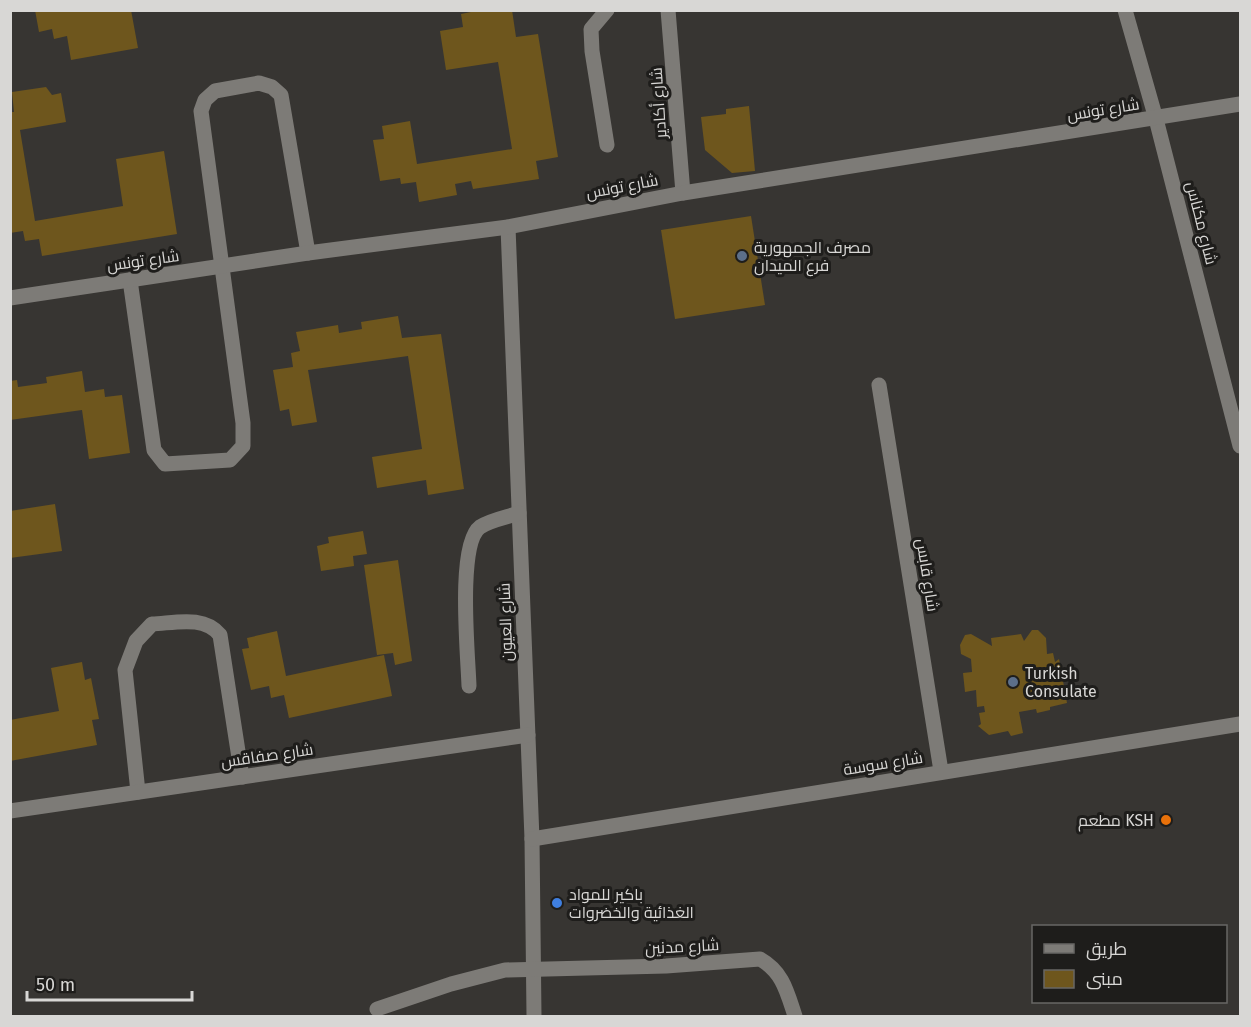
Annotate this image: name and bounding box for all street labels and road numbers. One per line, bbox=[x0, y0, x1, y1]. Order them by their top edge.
street label: شارع أكادير bbox=[647, 67, 673, 140]
street label: شارع تونس bbox=[1066, 94, 1141, 127]
street label: شارع تونس bbox=[584, 170, 660, 205]
street label: شارع مكناس bbox=[1180, 180, 1221, 267]
street label: شارع تونس bbox=[106, 246, 181, 277]
street label: شارع قابس bbox=[910, 537, 943, 613]
street label: شارع العيون bbox=[495, 582, 518, 662]
street label: شارع صفاقس bbox=[220, 740, 315, 773]
street label: شارع سوسة bbox=[842, 748, 924, 781]
street label: شارع مدنين bbox=[644, 935, 720, 960]

